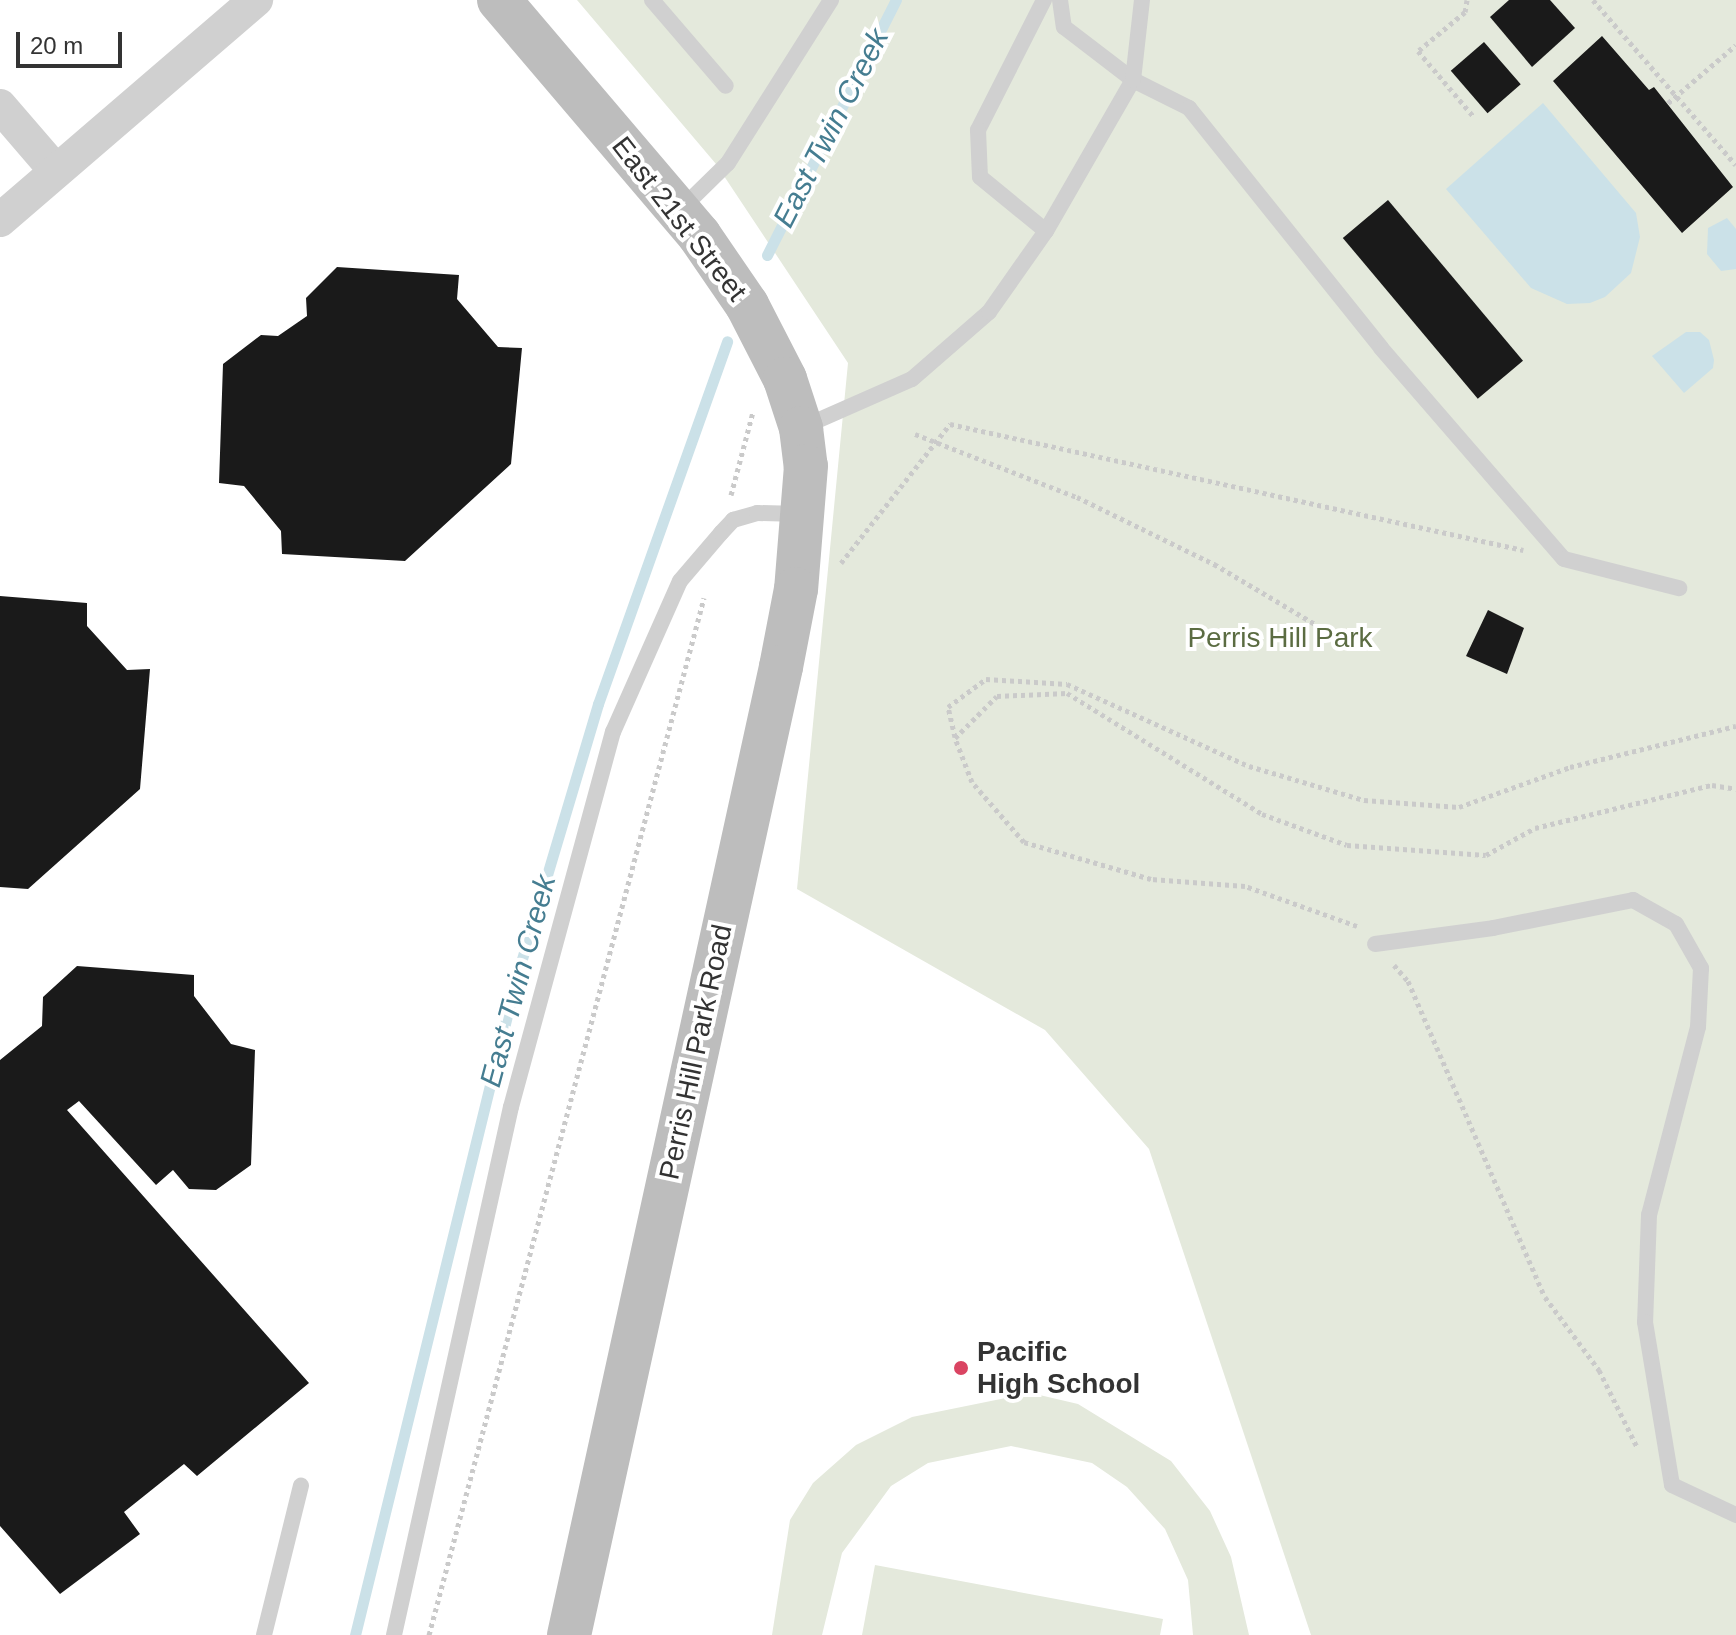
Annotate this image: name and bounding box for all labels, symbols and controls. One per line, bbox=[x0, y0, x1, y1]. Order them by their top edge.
scale bar bbox=[20, 16, 126, 66]
water label: East Twin Creek bbox=[766, 23, 896, 233]
text: 20 m bbox=[30, 32, 83, 59]
street label: East 21st Street bbox=[604, 130, 754, 308]
park label: Perris Hill Park bbox=[1187, 621, 1373, 655]
water label: East Twin Creek bbox=[472, 871, 564, 1091]
street label: Perris Hill Park Road bbox=[653, 921, 739, 1183]
place label: Pacific High School bbox=[977, 1335, 1140, 1401]
marker: Pacific High School bbox=[952, 1359, 970, 1377]

